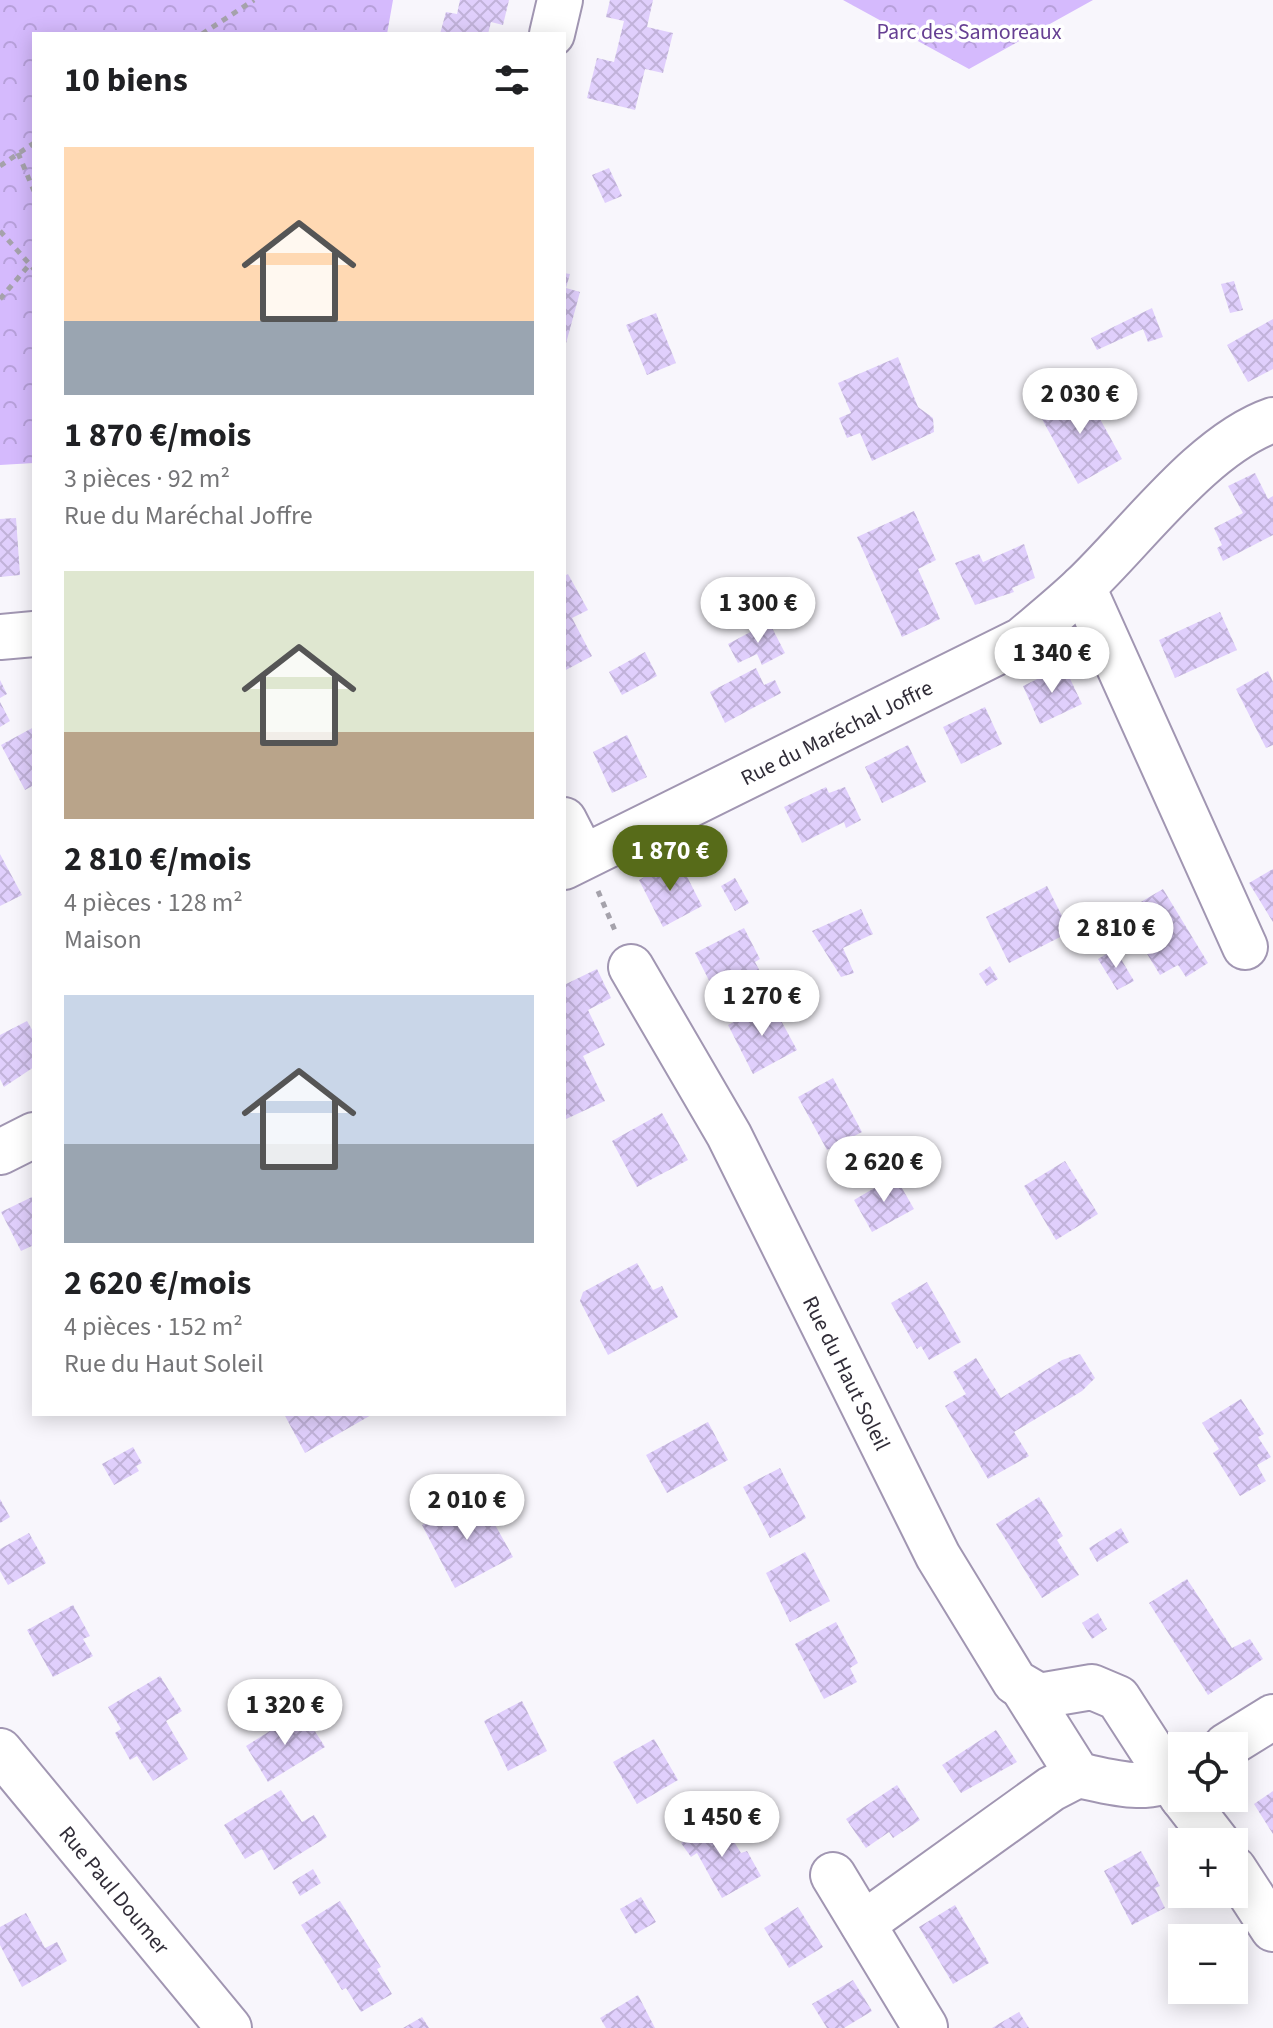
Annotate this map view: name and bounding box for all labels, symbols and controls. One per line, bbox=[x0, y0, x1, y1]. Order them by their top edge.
park label: Parc des Samoreaux bbox=[876, 16, 1062, 48]
text: 10 biens bbox=[64, 56, 188, 105]
icon: filters bbox=[490, 58, 534, 102]
icon: home bbox=[227, 199, 371, 343]
pin: 2 030 € bbox=[1006, 368, 1154, 436]
text: 2 030 € bbox=[1040, 375, 1120, 412]
text: 1 870 €/mois bbox=[64, 411, 251, 460]
text: 3 pièces · 92 m² bbox=[64, 460, 230, 497]
text: Rue du Maréchal Joffre bbox=[64, 497, 313, 534]
pin: 1 300 € bbox=[684, 577, 832, 645]
text: 1 300 € bbox=[718, 584, 798, 621]
icon: home bbox=[227, 623, 371, 767]
pin: 1 340 € bbox=[978, 627, 1126, 695]
text: 1 340 € bbox=[1012, 634, 1092, 671]
street label: Rue du Maréchal Joffre bbox=[735, 672, 938, 794]
pin: 1 870 € bbox=[596, 825, 744, 893]
text: 1 870 € bbox=[630, 832, 710, 869]
text: 2 810 €/mois bbox=[64, 835, 251, 884]
text: 4 pièces · 128 m² bbox=[64, 884, 243, 921]
pin: 2 810 € bbox=[1042, 902, 1190, 970]
text: 2 810 € bbox=[1076, 909, 1156, 946]
text: Maison bbox=[64, 921, 142, 958]
pin: 1 270 € bbox=[688, 970, 836, 1038]
text: 1 270 € bbox=[722, 977, 802, 1014]
icon: home bbox=[227, 1047, 371, 1191]
pin: 2 620 € bbox=[810, 1136, 958, 1204]
text: 2 620 € bbox=[844, 1143, 924, 1180]
text: 2 620 €/mois bbox=[64, 1259, 251, 1308]
street label: Rue du Haut Soleil bbox=[794, 1290, 898, 1456]
text: 4 pièces · 152 m² bbox=[64, 1308, 243, 1345]
text: Rue du Haut Soleil bbox=[64, 1345, 264, 1382]
pin: 2 010 € bbox=[393, 1474, 541, 1542]
text: 2 010 € bbox=[427, 1481, 507, 1518]
pin: 1 320 € bbox=[211, 1679, 359, 1747]
text: 1 320 € bbox=[245, 1686, 325, 1723]
map controls bbox=[1168, 1732, 1248, 2004]
button: locate bbox=[1168, 1732, 1248, 1812]
pin: 1 450 € bbox=[648, 1791, 796, 1859]
text: 1 450 € bbox=[682, 1798, 762, 1835]
street label: Rue Paul Doumer bbox=[51, 1819, 177, 1962]
button: + bbox=[1168, 1828, 1248, 1908]
button: − bbox=[1168, 1924, 1248, 2004]

